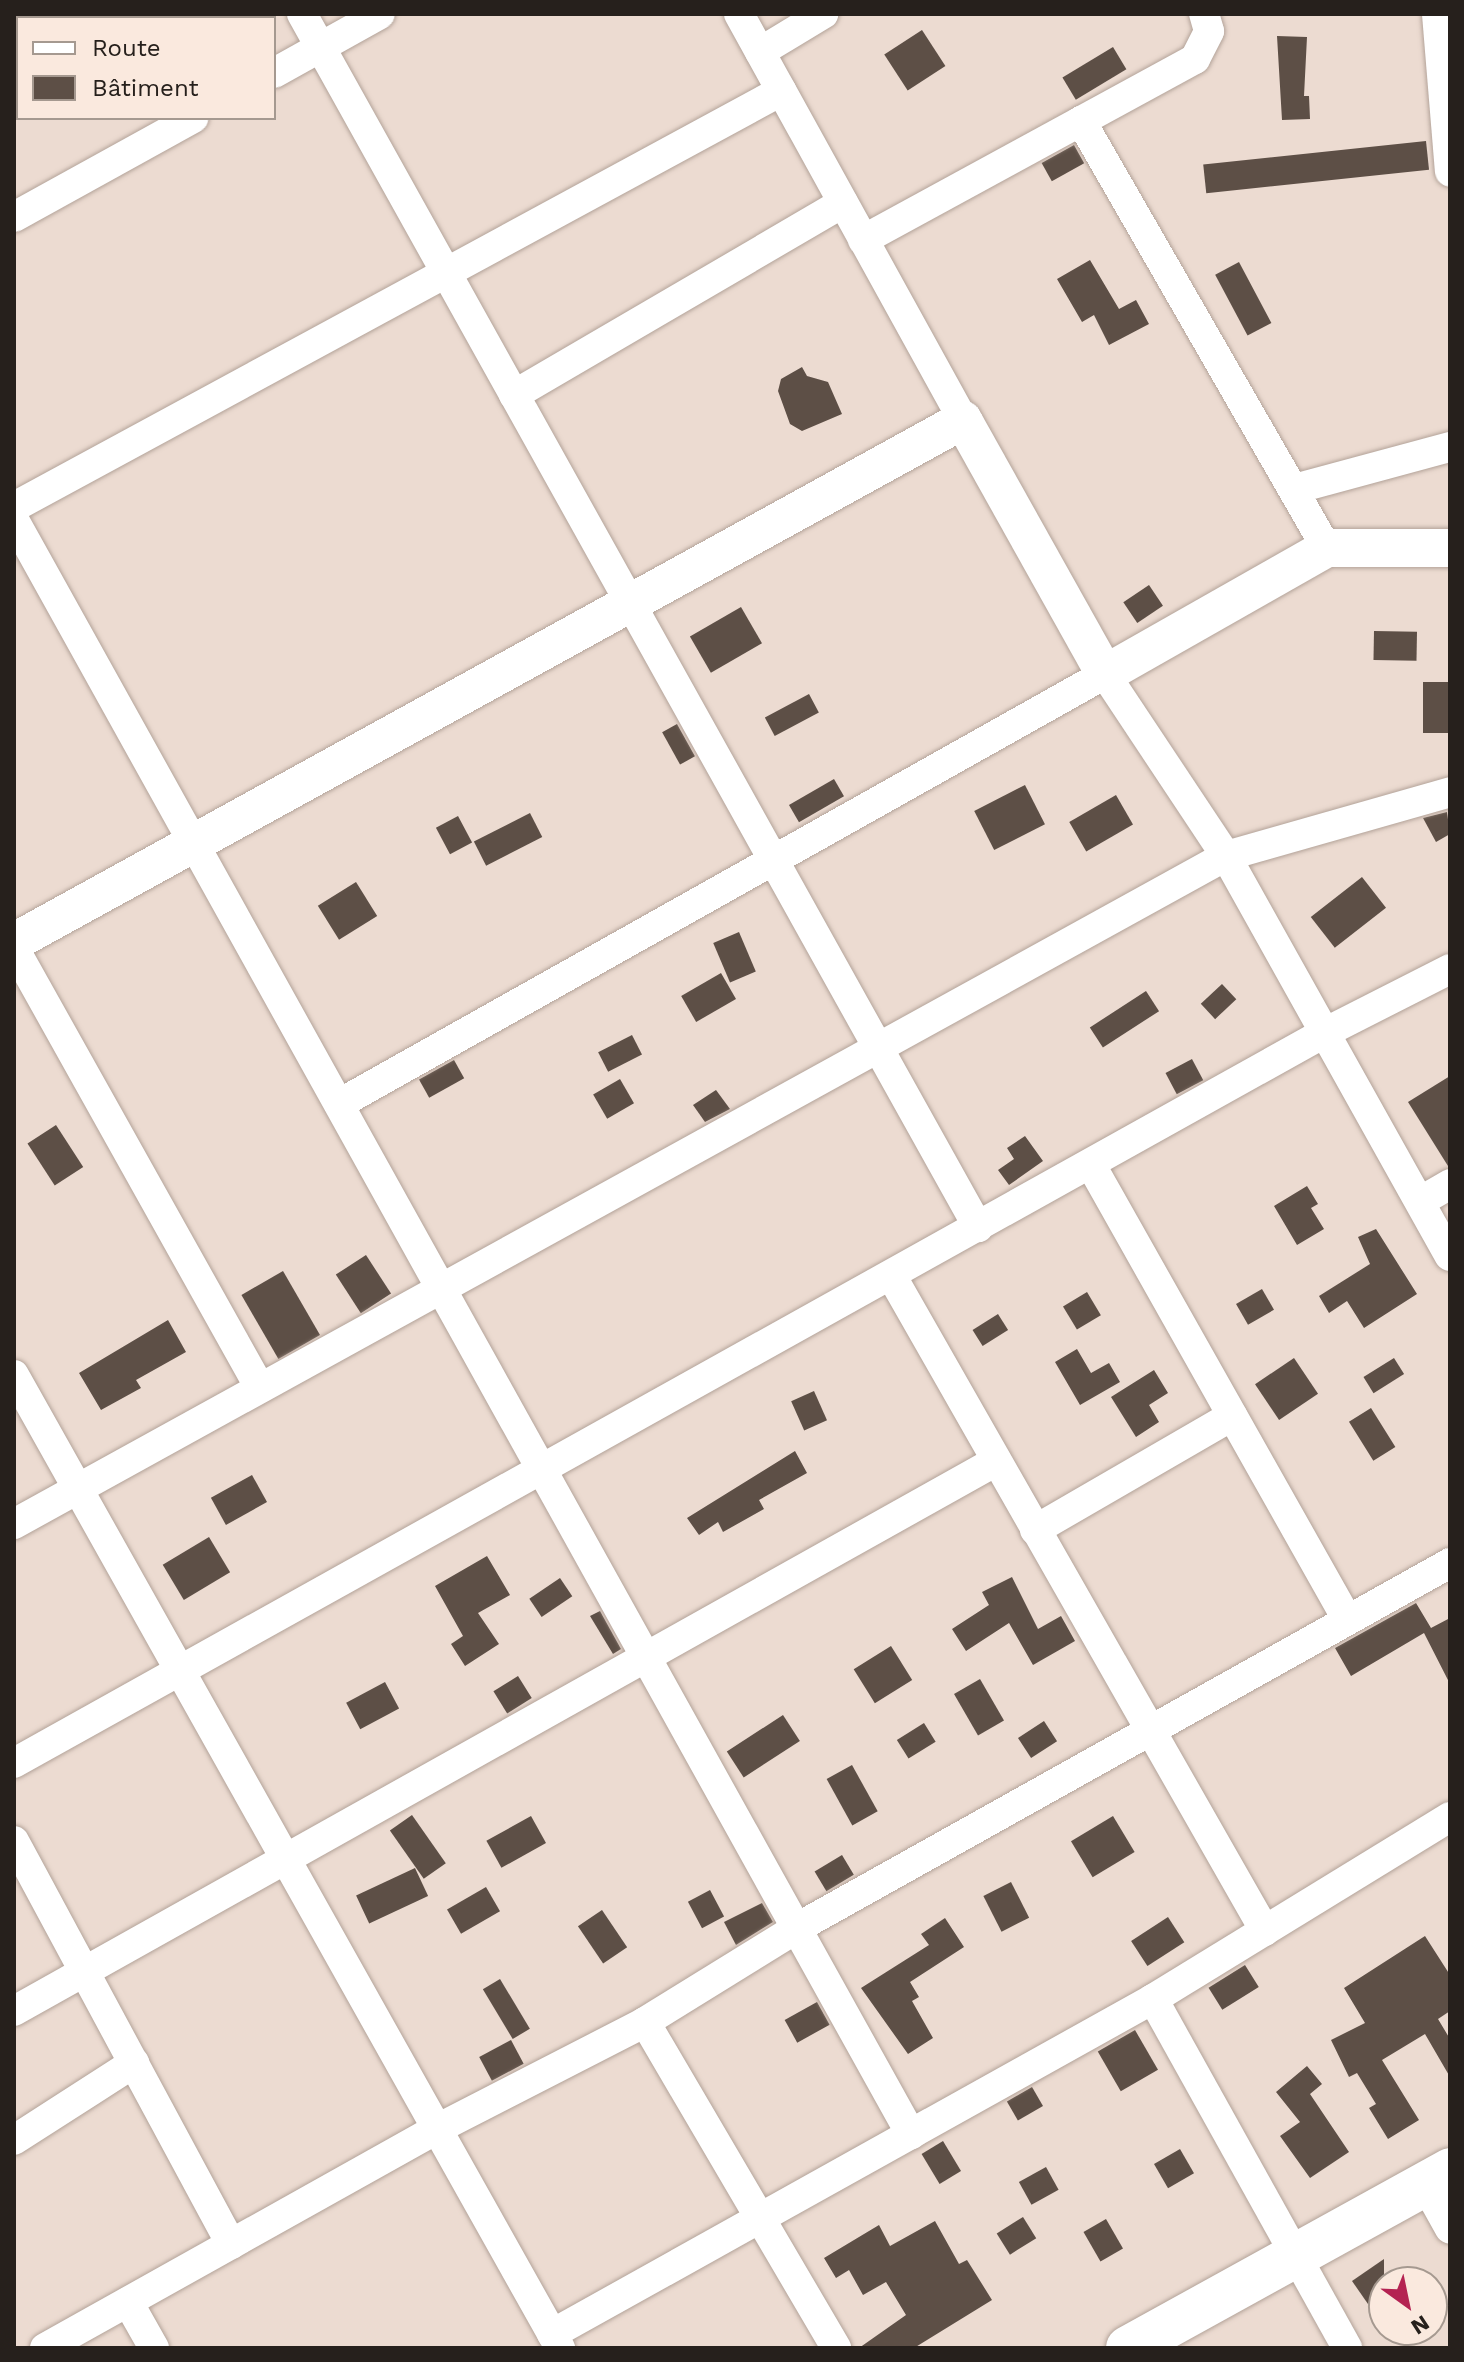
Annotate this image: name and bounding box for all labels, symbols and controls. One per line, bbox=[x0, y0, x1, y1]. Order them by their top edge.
legend bbox=[16, 16, 276, 120]
text: Route bbox=[92, 34, 161, 62]
text: Bâtiment bbox=[92, 74, 199, 102]
north arrow bbox=[1368, 2266, 1448, 2346]
text: N bbox=[1407, 2310, 1434, 2340]

